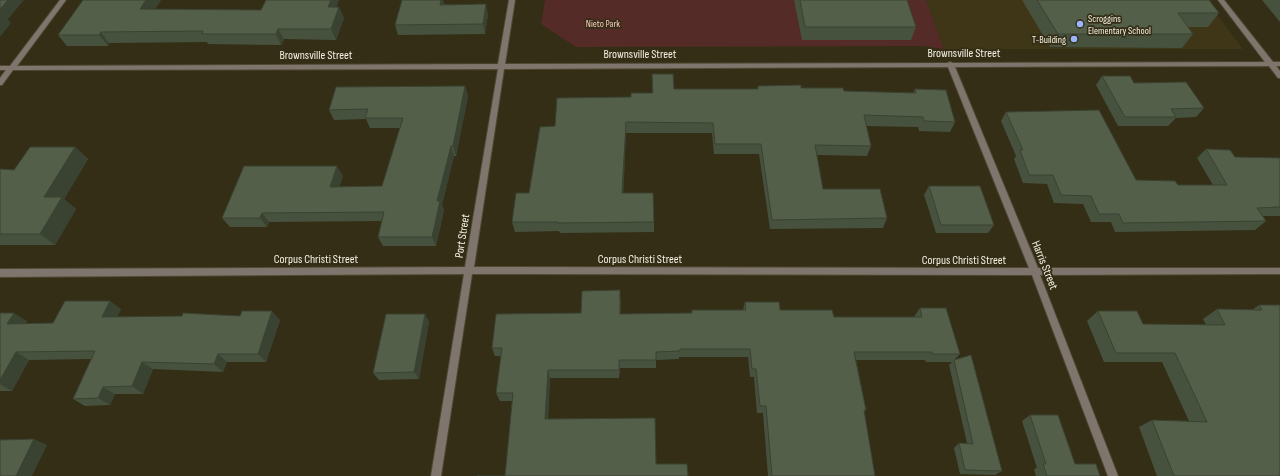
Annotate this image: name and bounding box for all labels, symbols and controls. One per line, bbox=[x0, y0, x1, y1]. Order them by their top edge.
place label: Scroggins Elementary School bbox=[1088, 13, 1151, 37]
park label: Nieto Park bbox=[586, 18, 620, 30]
marker: Scroggins Elementary School bbox=[1075, 19, 1085, 29]
place label: T-Building bbox=[1032, 34, 1066, 46]
marker: T-Building bbox=[1069, 34, 1079, 44]
street label: Brownsville Street bbox=[927, 46, 1001, 61]
street label: Brownsville Street bbox=[603, 47, 677, 62]
street label: Brownsville Street bbox=[279, 48, 353, 63]
street label: Port Street bbox=[452, 213, 473, 259]
street label: Harris Street bbox=[1028, 239, 1061, 292]
street label: Corpus Christi Street bbox=[274, 252, 359, 267]
street label: Corpus Christi Street bbox=[598, 252, 683, 267]
street label: Corpus Christi Street bbox=[922, 253, 1007, 268]

